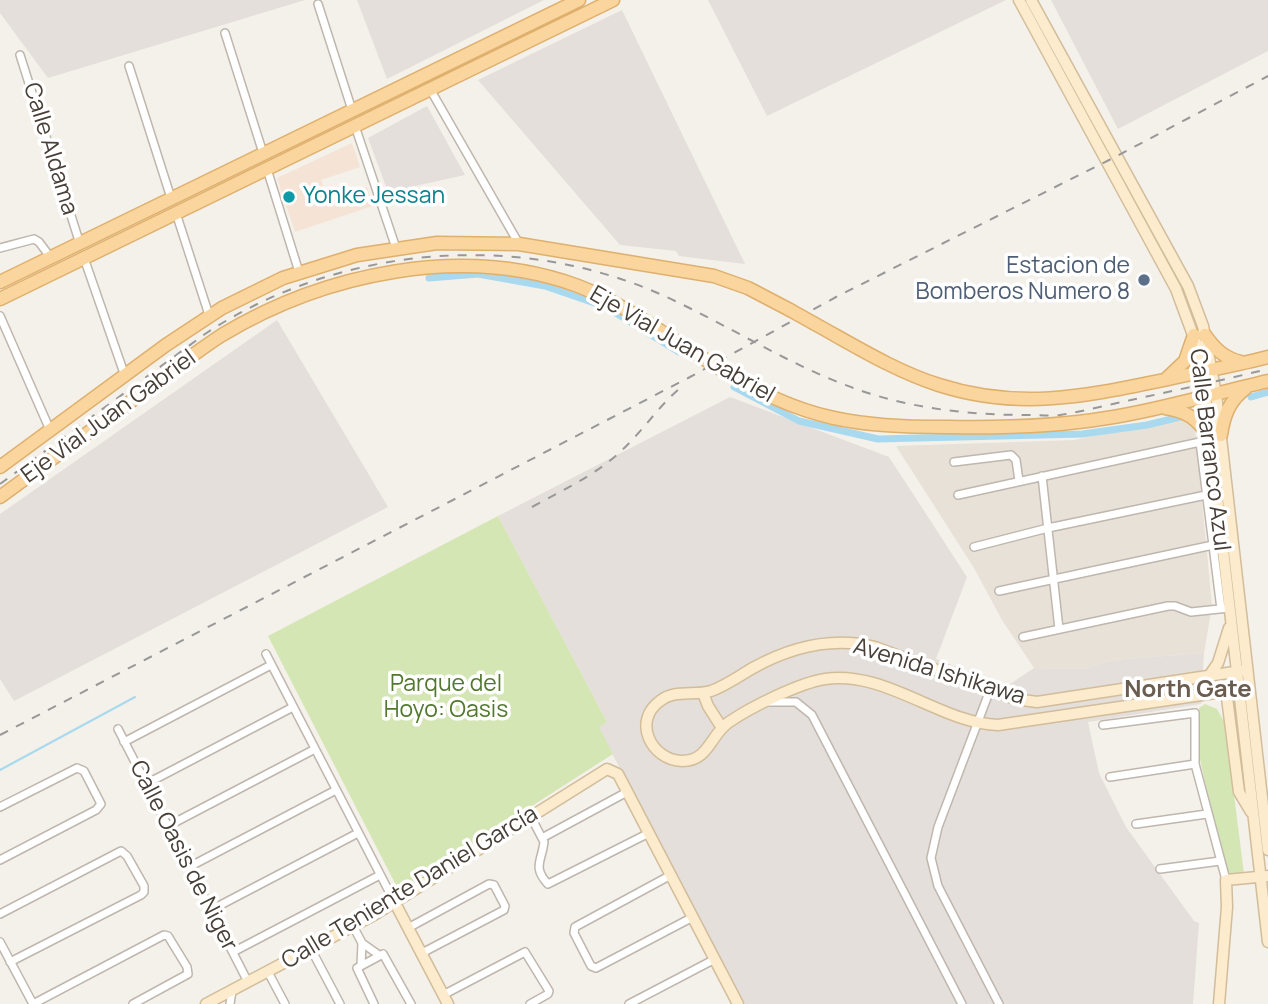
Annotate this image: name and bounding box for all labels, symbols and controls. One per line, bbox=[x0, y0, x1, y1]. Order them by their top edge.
street label: Calle Aldama bbox=[17, 80, 83, 218]
place label: Yonke Jessan bbox=[303, 183, 445, 211]
marker: Yonke Jessan bbox=[281, 189, 297, 205]
place label: Estacion de Bomberos Numero 8 bbox=[916, 253, 1130, 307]
marker: Estacion de Bomberos Numero 8 bbox=[1136, 272, 1152, 288]
street label: Eje Vial Juan Gabriel bbox=[585, 281, 779, 409]
street label: Eje Vial Juan Gabriel bbox=[16, 344, 202, 490]
street label: Calle Barranco Azul bbox=[1183, 347, 1235, 553]
street label: Avenida Ishikawa bbox=[850, 633, 1028, 711]
park label: Parque del Hoyo: Oasis bbox=[384, 671, 508, 725]
district label: North Gate bbox=[1124, 676, 1252, 704]
street label: Calle Oasis de Niger bbox=[123, 756, 243, 956]
street label: Calle Teniente Daniel García bbox=[277, 801, 543, 975]

